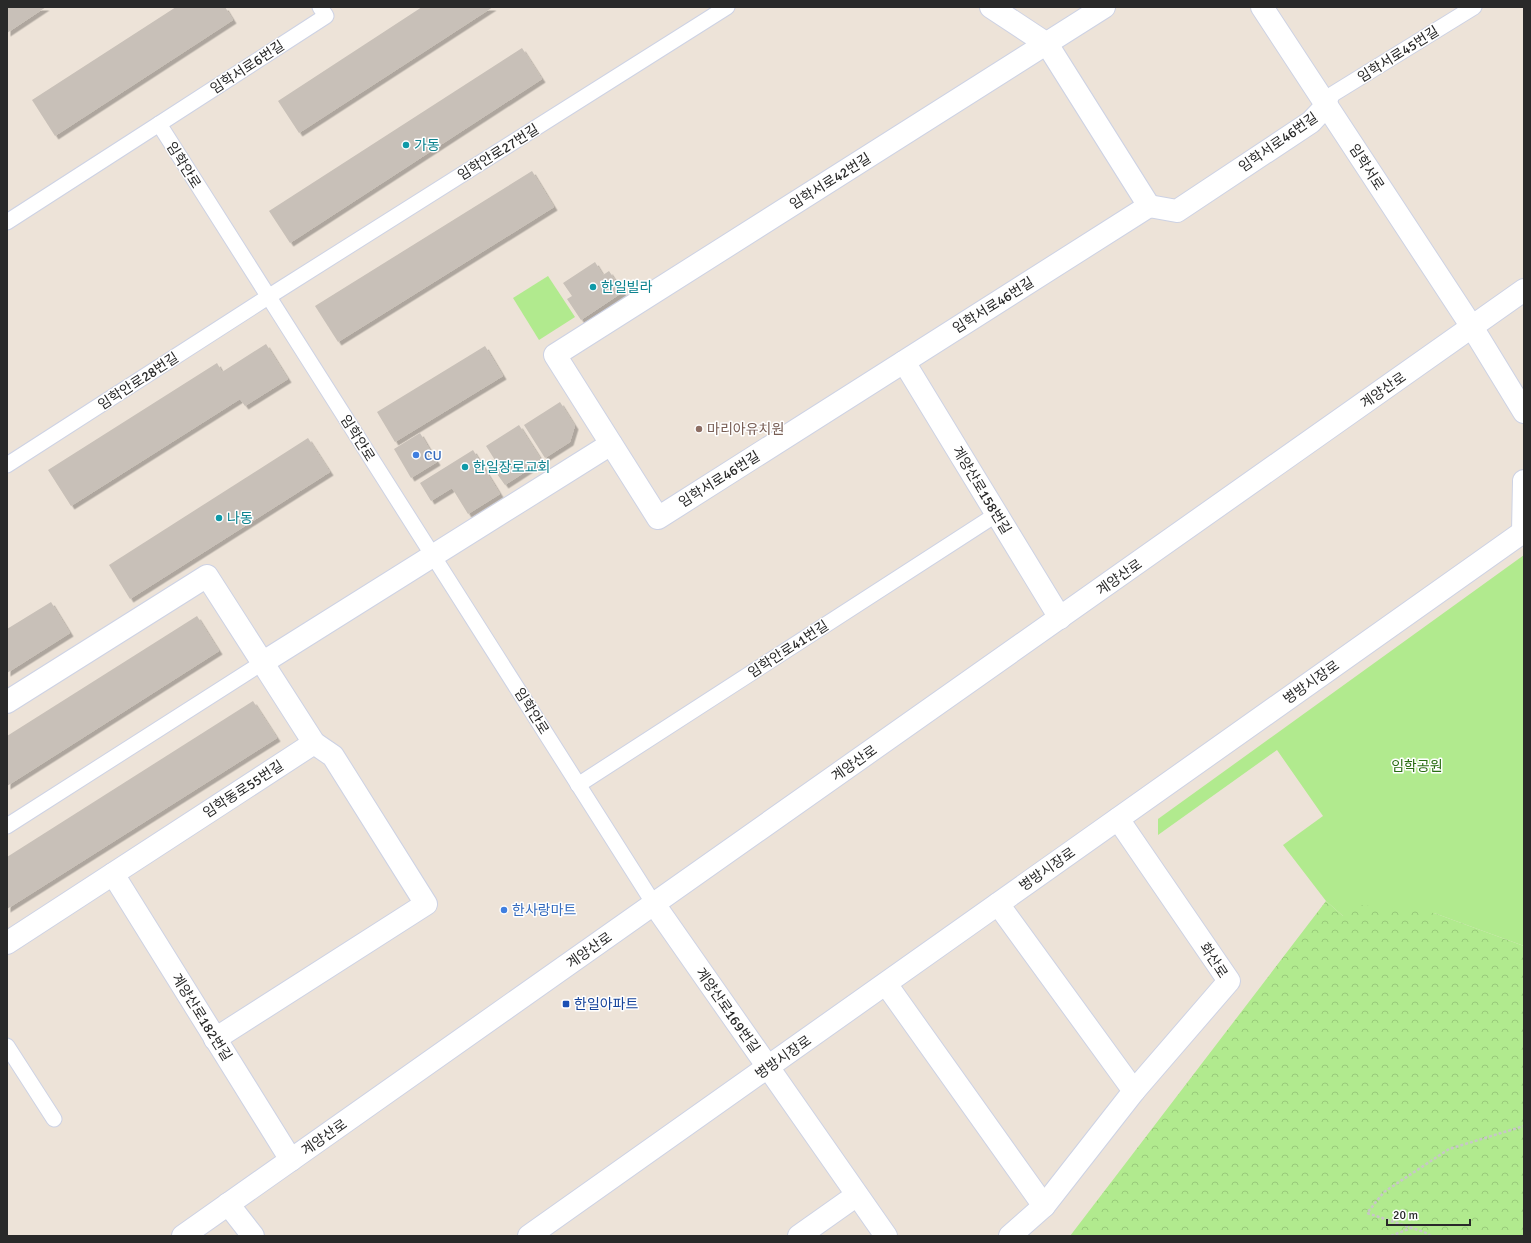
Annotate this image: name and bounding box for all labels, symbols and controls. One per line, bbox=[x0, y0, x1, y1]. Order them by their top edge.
street label: 임학서로45번길 bbox=[1355, 23, 1442, 86]
street label: 임학서로6번길 bbox=[207, 37, 287, 98]
street label: 임학서로46번길 bbox=[1236, 109, 1321, 176]
street label: 임학안로27번길 bbox=[455, 121, 542, 184]
place label: 가동 bbox=[414, 137, 440, 154]
street label: 임학안로 bbox=[163, 139, 204, 192]
marker: 가동 bbox=[401, 140, 411, 150]
street label: 임학서로 bbox=[1345, 141, 1388, 194]
street label: 임학서로42번길 bbox=[787, 150, 874, 213]
street label: 임학서로46번길 bbox=[950, 274, 1037, 337]
place label: 한일빌라 bbox=[601, 279, 653, 296]
marker: 한일빌라 bbox=[588, 282, 598, 292]
street label: 임학안로28번길 bbox=[95, 349, 182, 414]
street label: 계양산로 bbox=[1357, 369, 1409, 412]
street label: 임학안로 bbox=[337, 412, 378, 465]
place label: 마리아유치원 bbox=[707, 421, 784, 438]
marker: 마리아유치원 bbox=[694, 424, 704, 434]
street label: 계양산로158번길 bbox=[949, 443, 1015, 537]
place label: CU bbox=[424, 447, 442, 464]
street label: 임학서로46번길 bbox=[676, 448, 763, 511]
marker: CU bbox=[411, 450, 421, 460]
place label: 한일장로교회 bbox=[473, 459, 550, 476]
marker: 한일장로교회 bbox=[460, 462, 470, 472]
place label: 나동 bbox=[227, 510, 253, 527]
marker: 나동 bbox=[214, 513, 224, 523]
street label: 계양산로 bbox=[1093, 556, 1145, 599]
street label: 임학안로41번길 bbox=[745, 617, 832, 682]
street label: 병방시장로 bbox=[1280, 657, 1343, 708]
street label: 임학안로 bbox=[511, 685, 552, 738]
street label: 계양산로 bbox=[828, 742, 880, 785]
street label: 임학동로55번길 bbox=[200, 757, 287, 822]
park label: 임학공원 bbox=[1391, 758, 1443, 775]
street label: 병방시장로 bbox=[1016, 844, 1079, 895]
place label: 한사랑마트 bbox=[512, 902, 577, 919]
marker: 한사랑마트 bbox=[499, 905, 509, 915]
street label: 계양산로 bbox=[563, 929, 615, 972]
street label: 화산로 bbox=[1196, 939, 1231, 981]
street label: 계양산로169번길 bbox=[692, 964, 763, 1056]
street label: 계양산로182번길 bbox=[168, 970, 235, 1064]
place label: 한일아파트 bbox=[574, 996, 639, 1013]
marker: 한일아파트 bbox=[561, 999, 571, 1009]
street label: 병방시장로 bbox=[752, 1032, 815, 1083]
street label: 계양산로 bbox=[298, 1116, 350, 1159]
scale bar bbox=[1387, 1201, 1470, 1227]
text: 20 m bbox=[1393, 1208, 1418, 1223]

